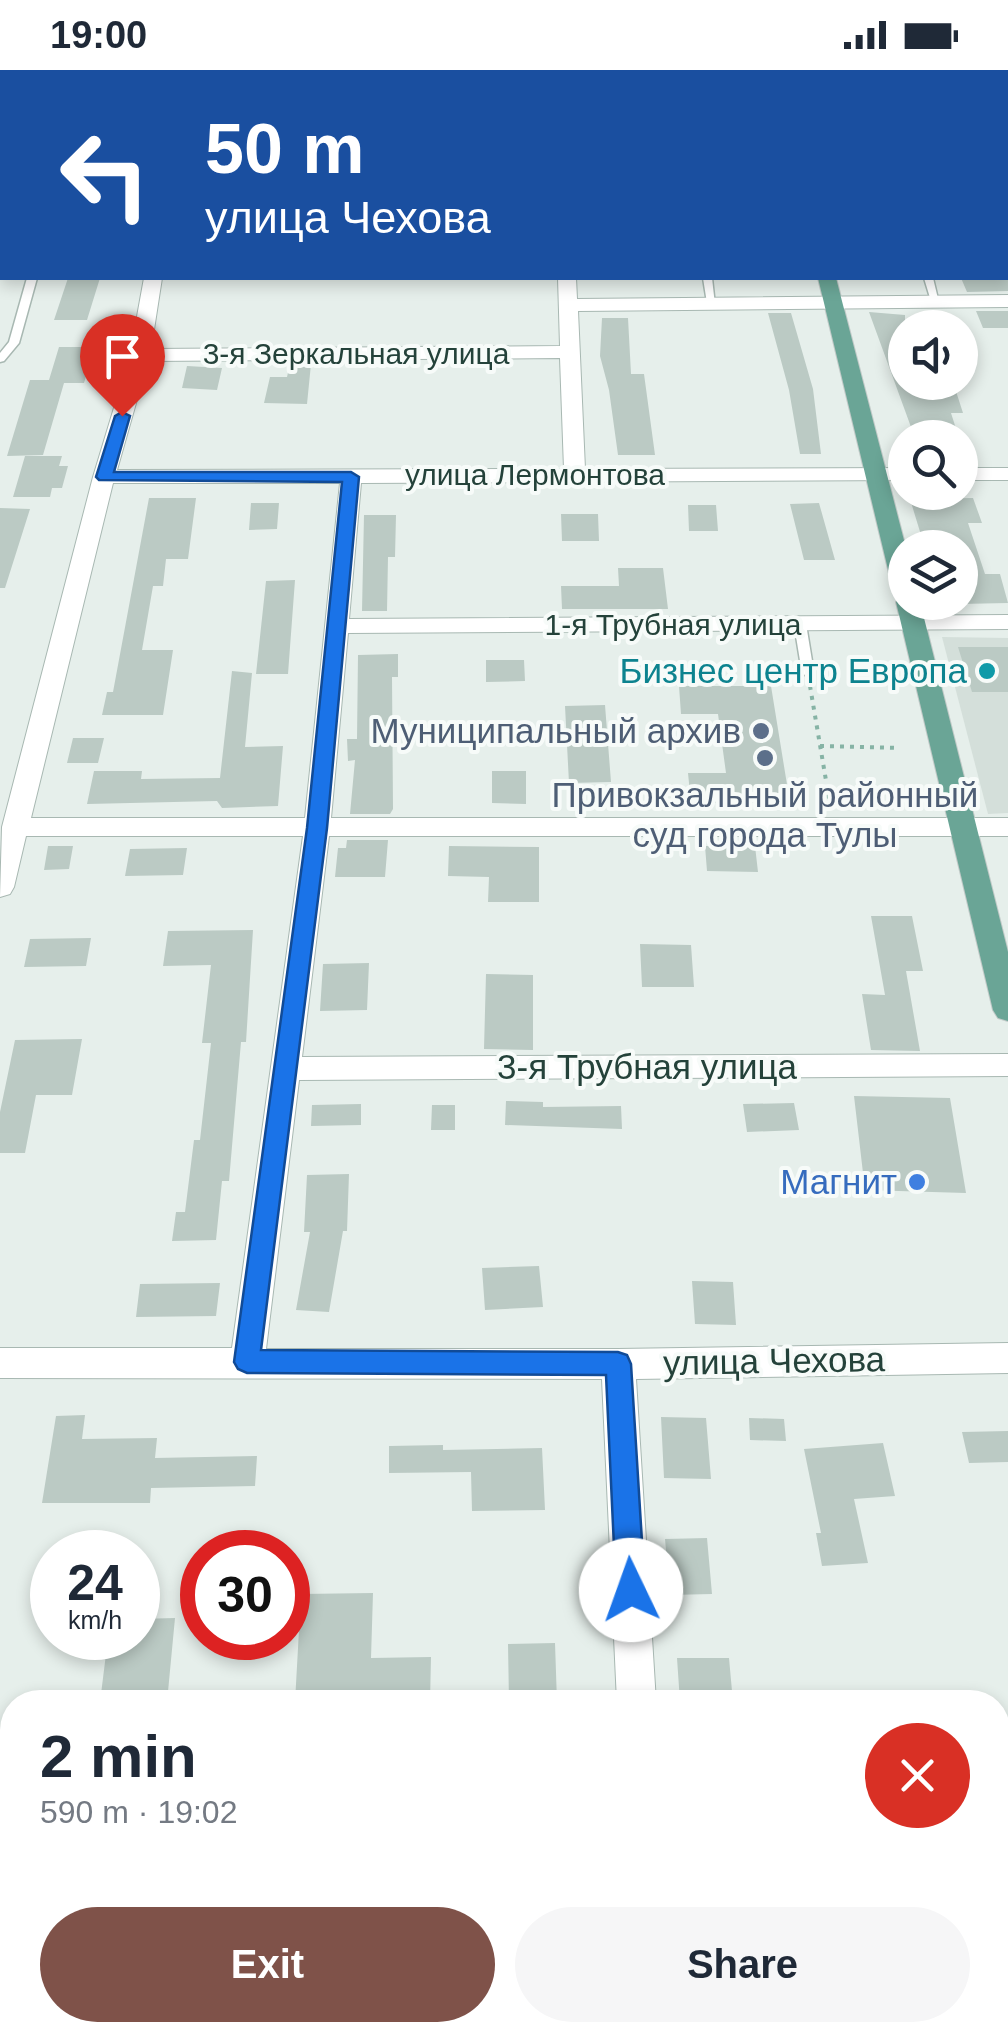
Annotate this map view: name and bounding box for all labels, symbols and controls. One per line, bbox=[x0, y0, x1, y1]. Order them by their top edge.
text: 19:00 bbox=[50, 14, 147, 56]
icon: left bbox=[40, 110, 170, 240]
text: 50 m bbox=[205, 110, 365, 188]
text: улица Чехова bbox=[205, 192, 491, 243]
map controls bbox=[888, 310, 978, 620]
button: sound bbox=[888, 310, 978, 400]
pin bbox=[80, 314, 165, 417]
icon: arrive bbox=[95, 329, 150, 384]
street label: 3-я Зеркальная улица bbox=[203, 337, 510, 370]
button: search bbox=[888, 420, 978, 510]
street label: улица Лермонтова bbox=[405, 458, 665, 491]
button: layers bbox=[888, 530, 978, 620]
street label: 1-я Трубная улица bbox=[544, 608, 802, 641]
place label: Бизнес центр Европа bbox=[619, 651, 968, 690]
marker: Бизнес центр Европа bbox=[976, 660, 998, 682]
place label: Муниципальный архив bbox=[370, 711, 741, 750]
marker: Муниципальный архив bbox=[750, 720, 772, 742]
marker: Привокзальный районный суд города Тулы bbox=[754, 747, 776, 769]
place label: Привокзальный районный суд города Тулы bbox=[552, 775, 978, 854]
street label: 3-я Трубная улица bbox=[497, 1047, 797, 1086]
place label: Магнит bbox=[780, 1162, 897, 1201]
marker: Магнит bbox=[906, 1171, 928, 1193]
street label: улица Чехова bbox=[663, 1339, 886, 1382]
speed limit sign: 30 bbox=[180, 1530, 310, 1660]
position arrow bbox=[579, 1538, 683, 1642]
text: 24 bbox=[67, 1555, 123, 1611]
text: km/h bbox=[68, 1606, 122, 1634]
text: 2 min bbox=[40, 1723, 197, 1790]
button: close bbox=[865, 1723, 970, 1828]
text: 590 m · 19:02 bbox=[40, 1794, 237, 1830]
button: Exit bbox=[40, 1907, 495, 2022]
button: Share bbox=[515, 1907, 970, 2022]

